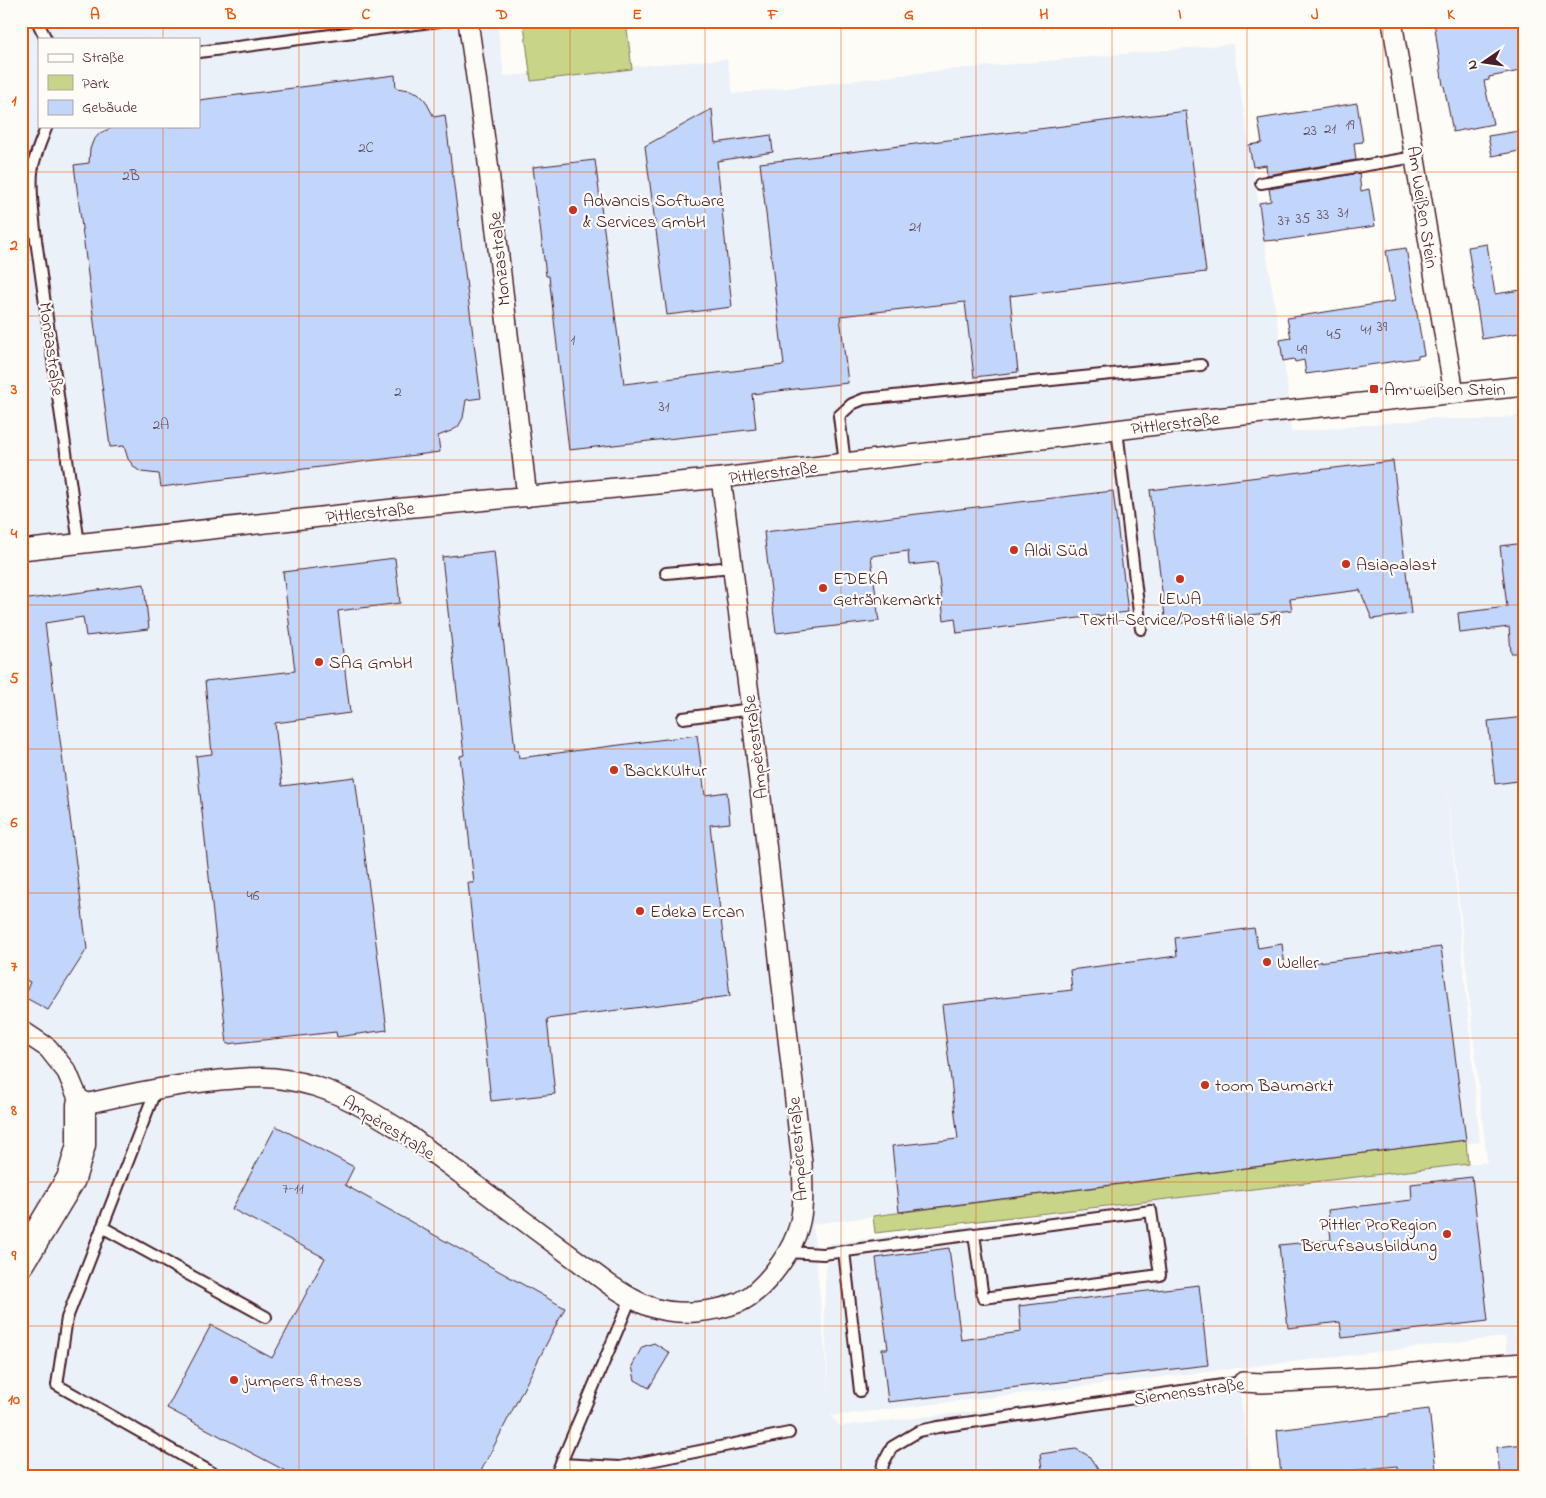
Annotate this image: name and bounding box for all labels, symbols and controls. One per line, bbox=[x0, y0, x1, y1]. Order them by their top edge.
text: A bbox=[90, 3, 100, 27]
text: B bbox=[225, 3, 237, 27]
text: C bbox=[362, 3, 371, 27]
text: D bbox=[495, 3, 508, 27]
text: E bbox=[632, 3, 642, 27]
text: F bbox=[767, 3, 779, 27]
text: G bbox=[904, 3, 914, 27]
text: H bbox=[1039, 3, 1049, 27]
text: I bbox=[1178, 3, 1182, 27]
text: J bbox=[1311, 3, 1319, 27]
text: K bbox=[1447, 3, 1456, 27]
legend bbox=[38, 38, 200, 128]
north arrow bbox=[1458, 38, 1508, 88]
text: Straße bbox=[82, 47, 124, 69]
text: N bbox=[1462, 58, 1484, 72]
text: Park bbox=[82, 73, 110, 95]
text: 1 bbox=[11, 89, 17, 113]
text: Gebäude bbox=[82, 97, 138, 119]
house number: 19 bbox=[1345, 114, 1355, 136]
house number: 21 bbox=[1324, 118, 1336, 140]
house number: 23 bbox=[1303, 120, 1317, 142]
house number: 2C bbox=[358, 137, 374, 159]
street label: Am Weißen Stein bbox=[1399, 144, 1444, 270]
house number: 2B bbox=[122, 165, 140, 187]
place label: Advancis Software & Services GmbH bbox=[583, 189, 725, 236]
house number: 31 bbox=[1338, 202, 1349, 224]
marker: Advancis Software & Services GmbH bbox=[567, 204, 579, 216]
house number: 33 bbox=[1317, 204, 1329, 226]
house number: 35 bbox=[1296, 208, 1311, 230]
street label: Monzastraße bbox=[483, 210, 519, 307]
house number: 37 bbox=[1278, 210, 1290, 232]
house number: 21 bbox=[909, 216, 921, 238]
text: 2 bbox=[9, 234, 18, 258]
street label: Monzastraße bbox=[31, 301, 70, 399]
house number: 39 bbox=[1377, 316, 1388, 338]
house number: 41 bbox=[1361, 319, 1372, 341]
house number: 45 bbox=[1327, 324, 1342, 346]
house number: 1 bbox=[571, 329, 576, 351]
house number: 49 bbox=[1297, 339, 1308, 361]
text: 3 bbox=[10, 378, 18, 402]
place label: Am weißen Stein bbox=[1384, 378, 1505, 404]
house number: 2 bbox=[394, 381, 402, 403]
marker: Am weißen Stein bbox=[1368, 383, 1380, 395]
house number: 31 bbox=[659, 396, 670, 418]
street label: Pittlerstraße bbox=[1129, 407, 1222, 443]
house number: 2A bbox=[153, 414, 169, 436]
street label: Pittlerstraße bbox=[727, 456, 820, 492]
street label: Pittlerstraße bbox=[324, 496, 417, 532]
text: 4 bbox=[10, 522, 18, 546]
place label: Aldi Süd bbox=[1024, 539, 1088, 565]
marker: Aldi Süd bbox=[1008, 544, 1020, 556]
place label: Asiapalast bbox=[1356, 553, 1437, 579]
marker: Asiapalast bbox=[1340, 558, 1352, 570]
place label: EDEKA Getränkemarkt bbox=[833, 567, 941, 614]
marker: LEWA Textil-Service/Postfiliale 519 bbox=[1174, 573, 1186, 585]
marker: EDEKA Getränkemarkt bbox=[817, 582, 829, 594]
place label: LEWA Textil-Service/Postfiliale 519 bbox=[1079, 587, 1281, 634]
place label: SAG GmbH bbox=[329, 651, 413, 677]
marker: SAG GmbH bbox=[313, 656, 325, 668]
text: 5 bbox=[9, 667, 19, 691]
street label: Ampèrestraße bbox=[738, 692, 776, 800]
place label: BackKUltur bbox=[623, 759, 707, 785]
marker: BackKUltur bbox=[608, 764, 620, 776]
text: 6 bbox=[9, 811, 18, 835]
house number: 46 bbox=[247, 885, 260, 907]
place label: Edeka Ercan bbox=[650, 900, 744, 926]
marker: Edeka Ercan bbox=[634, 905, 646, 917]
place label: Weller bbox=[1277, 951, 1319, 977]
text: 7 bbox=[11, 955, 18, 979]
marker: Weller bbox=[1261, 956, 1273, 968]
place label: toom Baumarkt bbox=[1215, 1074, 1334, 1100]
marker: toom Baumarkt bbox=[1199, 1079, 1211, 1091]
street label: Ampèrestraße bbox=[337, 1090, 440, 1168]
street label: Ampèrestraße bbox=[782, 1095, 816, 1202]
text: 8 bbox=[10, 1099, 17, 1123]
house number: 7-11 bbox=[282, 1178, 304, 1200]
place label: Pittler ProRegion Berufsausbildung bbox=[1300, 1213, 1437, 1261]
marker: Pittler ProRegion Berufsausbildung bbox=[1441, 1228, 1453, 1240]
text: 9 bbox=[11, 1244, 17, 1268]
place label: jumpers fitness bbox=[242, 1369, 362, 1395]
street label: Siemensstraße bbox=[1133, 1372, 1247, 1414]
marker: jumpers fitness bbox=[228, 1374, 240, 1386]
text: 10 bbox=[8, 1388, 20, 1412]

